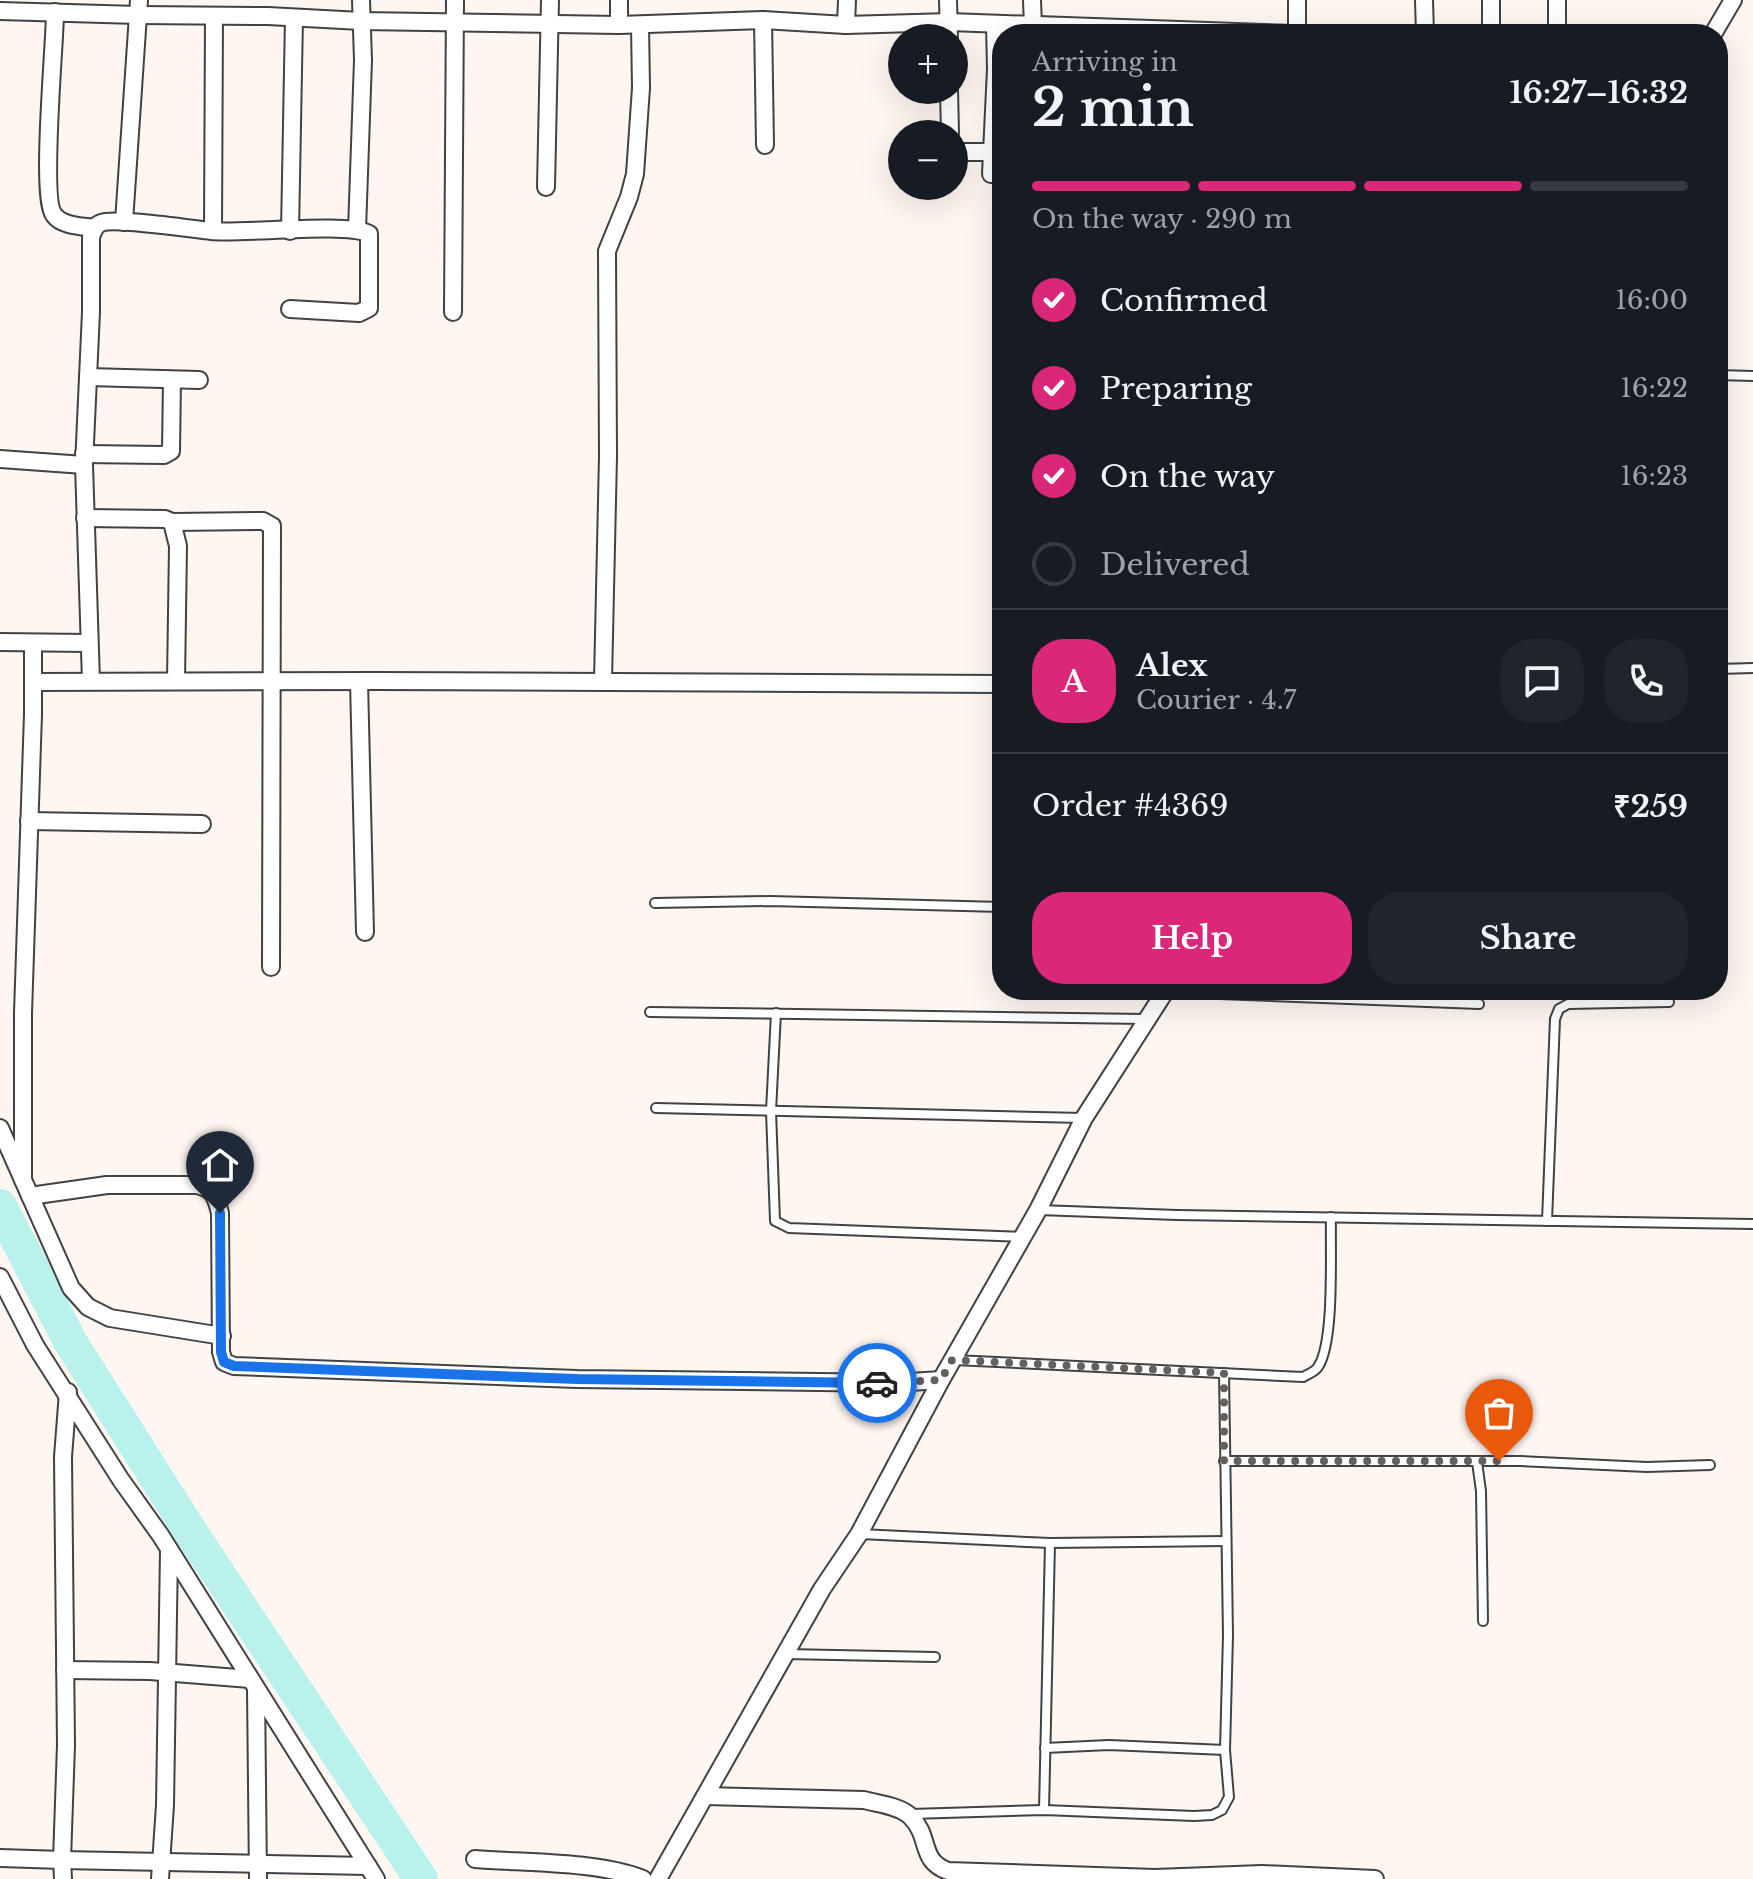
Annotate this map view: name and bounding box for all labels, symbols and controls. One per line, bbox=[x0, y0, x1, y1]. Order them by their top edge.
map controls bbox=[888, 24, 968, 200]
button: + bbox=[888, 24, 968, 104]
text: Arriving in bbox=[1032, 46, 1178, 78]
text: 16:27–16:32 bbox=[1509, 74, 1688, 111]
text: 2 min bbox=[1032, 76, 1194, 140]
button: − bbox=[888, 120, 968, 200]
text: On the way · 290 m bbox=[1032, 203, 1292, 235]
icon: check bbox=[1032, 278, 1076, 322]
text: Confirmed bbox=[1100, 282, 1268, 319]
text: 16:00 bbox=[1615, 284, 1688, 316]
icon: check bbox=[1032, 366, 1076, 410]
text: Preparing bbox=[1100, 370, 1252, 407]
text: 16:22 bbox=[1620, 372, 1688, 404]
icon: check bbox=[1032, 454, 1076, 498]
text: On the way bbox=[1100, 458, 1275, 495]
text: 16:23 bbox=[1620, 460, 1688, 492]
text: Delivered bbox=[1100, 546, 1250, 583]
button: chat bbox=[1500, 639, 1584, 723]
button: phone bbox=[1604, 639, 1688, 723]
text: Alex bbox=[1136, 647, 1208, 684]
text: A bbox=[1062, 663, 1086, 700]
text: Courier · 4.7 bbox=[1136, 684, 1296, 716]
text: Order #4369 bbox=[1032, 787, 1229, 824]
text: ₹259 bbox=[1613, 788, 1688, 825]
button: Help bbox=[1032, 892, 1352, 984]
button: Share bbox=[1368, 892, 1688, 984]
pin bbox=[186, 1131, 254, 1213]
icon: home bbox=[198, 1143, 242, 1187]
courier bbox=[837, 1343, 917, 1423]
icon: car bbox=[855, 1361, 899, 1405]
pin bbox=[1465, 1379, 1533, 1461]
icon: bag bbox=[1477, 1391, 1521, 1435]

